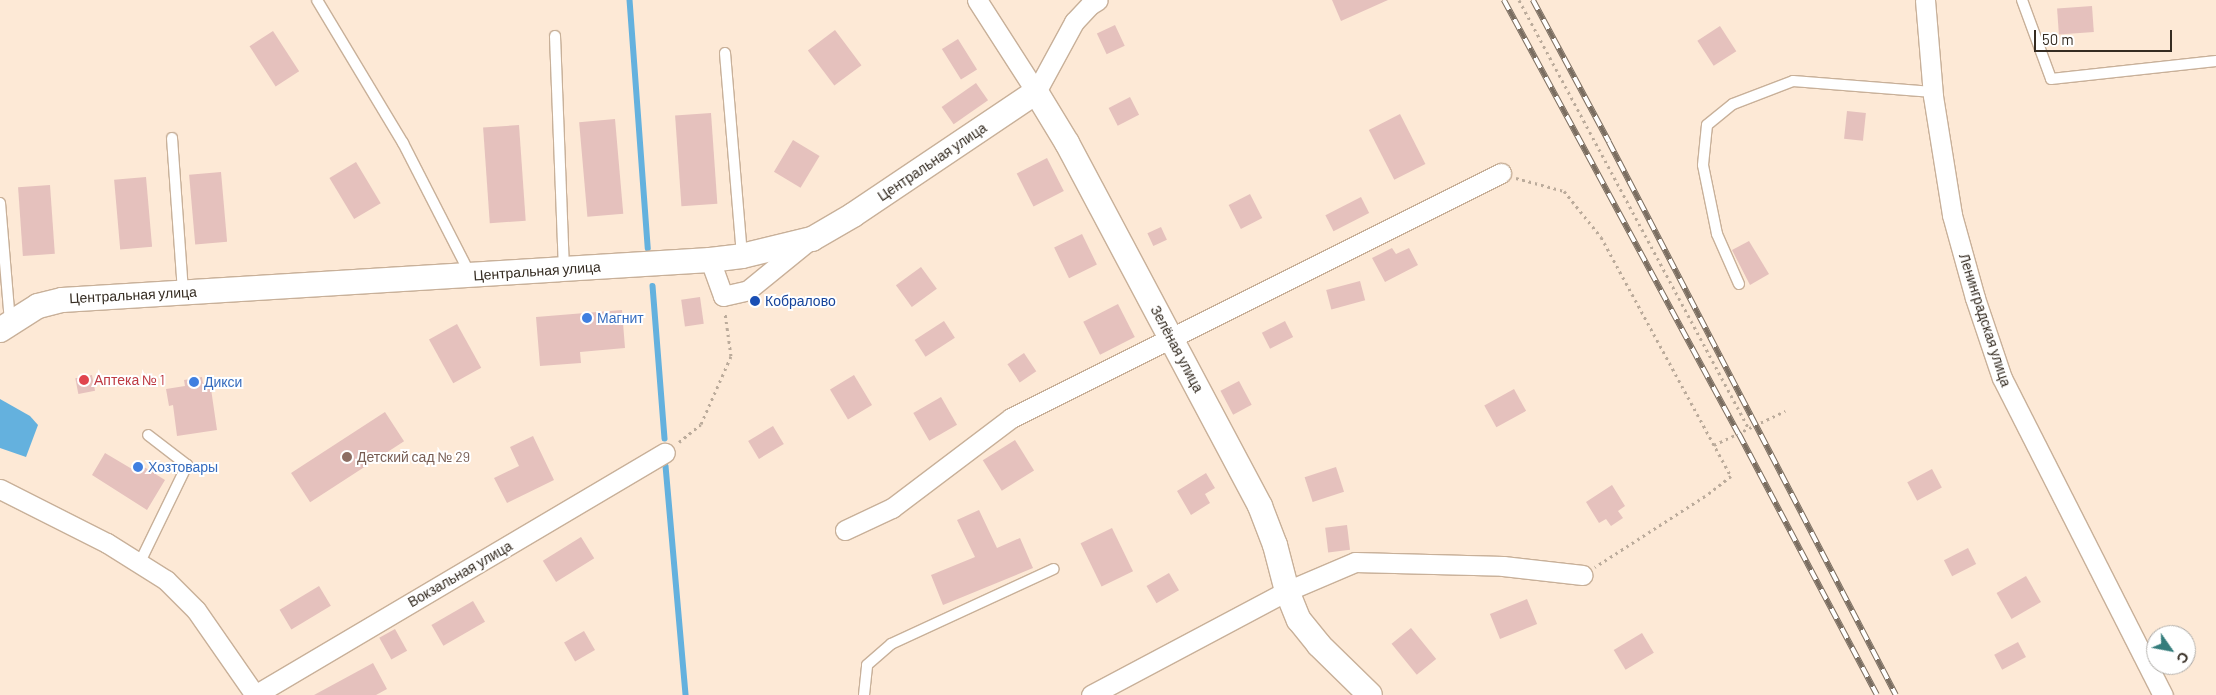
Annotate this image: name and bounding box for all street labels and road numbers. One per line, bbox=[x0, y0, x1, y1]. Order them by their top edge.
street label: Центральная улица bbox=[874, 119, 990, 205]
street label: Ленинградская улица bbox=[1956, 251, 2014, 389]
street label: Центральная улица bbox=[473, 258, 601, 284]
street label: Центральная улица bbox=[69, 283, 197, 307]
street label: Зелёная улица bbox=[1147, 303, 1207, 395]
street label: Вокзальная улица bbox=[405, 537, 515, 611]

